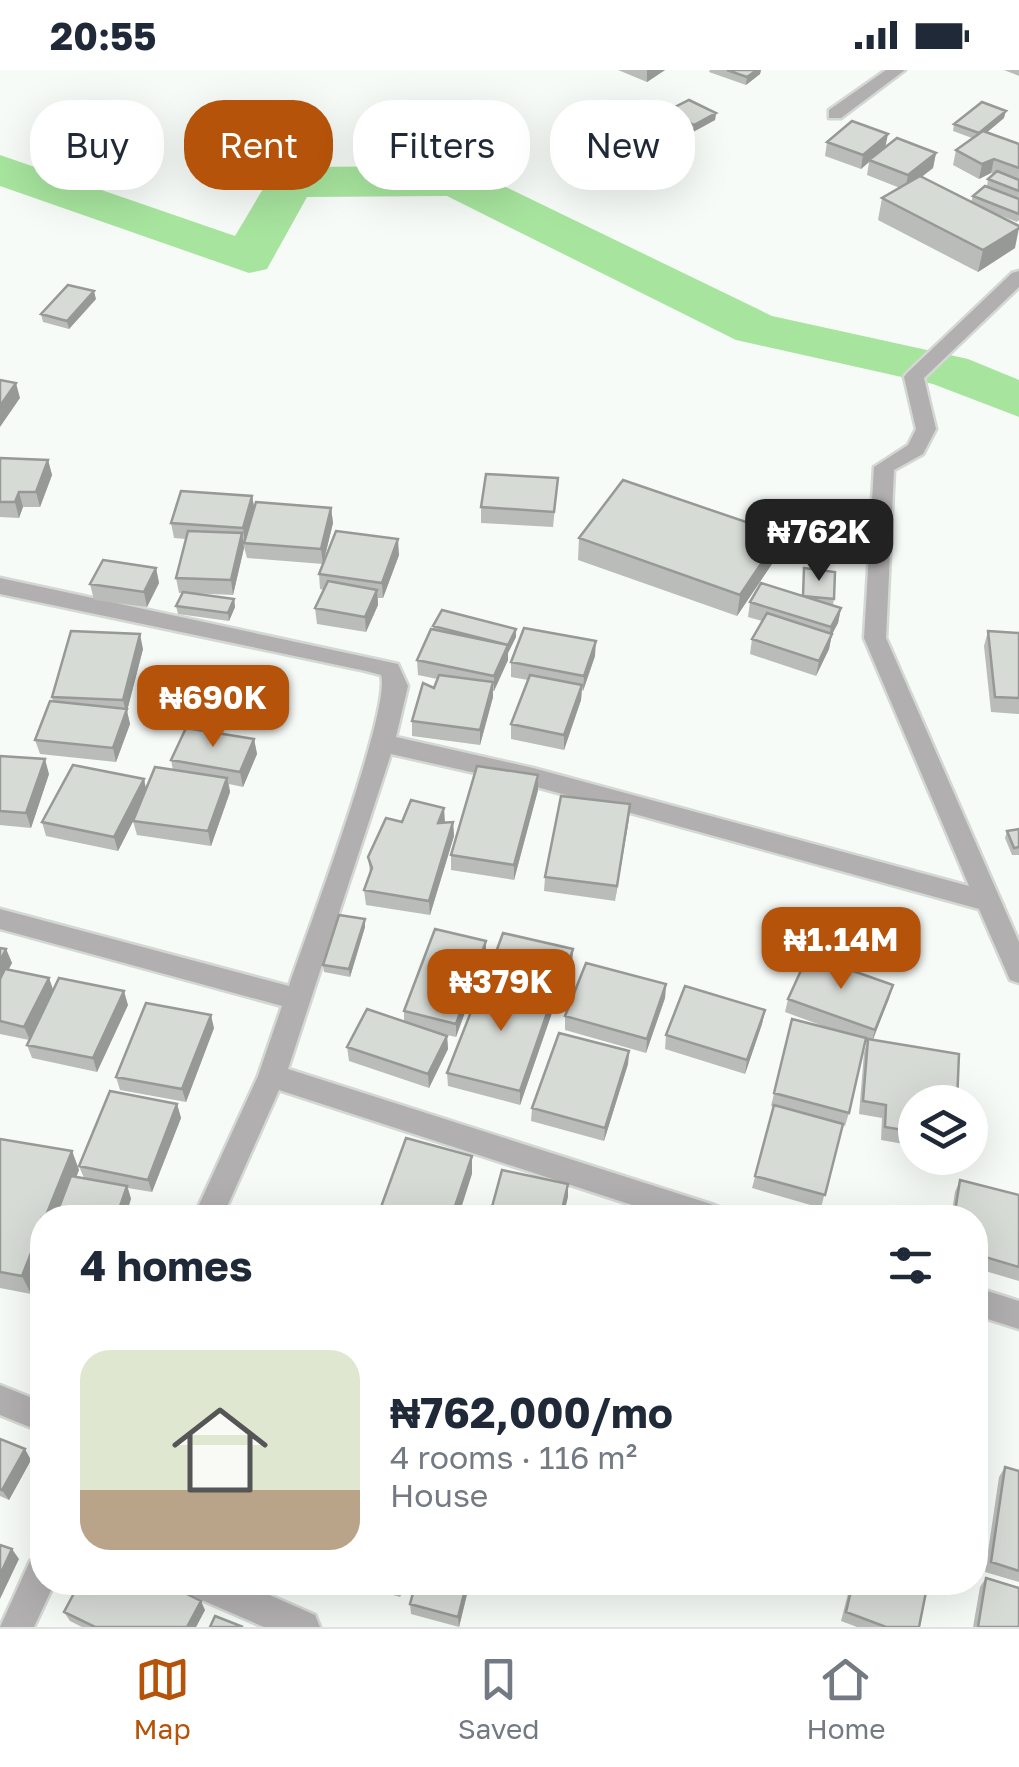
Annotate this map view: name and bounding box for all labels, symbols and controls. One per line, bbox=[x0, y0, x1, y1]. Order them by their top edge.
text: 20:55 bbox=[50, 13, 156, 58]
chip: Buy bbox=[30, 100, 164, 190]
chip: Rent bbox=[184, 100, 333, 190]
chip: Filters bbox=[353, 100, 530, 190]
chip: New bbox=[550, 100, 695, 190]
pin: ₦762K bbox=[749, 499, 889, 584]
text: ₦762K bbox=[767, 512, 871, 550]
pin: ₦690K bbox=[143, 665, 283, 750]
text: ₦690K bbox=[159, 678, 267, 716]
pin: ₦1.14M bbox=[760, 907, 922, 992]
text: ₦1.14M bbox=[784, 920, 898, 958]
pin: ₦379K bbox=[431, 949, 571, 1034]
text: ₦379K bbox=[449, 962, 553, 1000]
map controls bbox=[898, 1085, 988, 1175]
button: layers bbox=[898, 1085, 988, 1175]
icon: filters bbox=[883, 1238, 938, 1293]
text: 4 homes bbox=[80, 1240, 252, 1290]
text: ₦762,000/mo bbox=[390, 1387, 673, 1437]
icon: home bbox=[160, 1390, 280, 1510]
text: 4 rooms · 116 m² bbox=[390, 1438, 637, 1476]
text: House bbox=[390, 1476, 488, 1514]
tab: Map bbox=[134, 1652, 191, 1745]
tab: Saved bbox=[458, 1652, 539, 1745]
tab: Home bbox=[806, 1652, 886, 1745]

